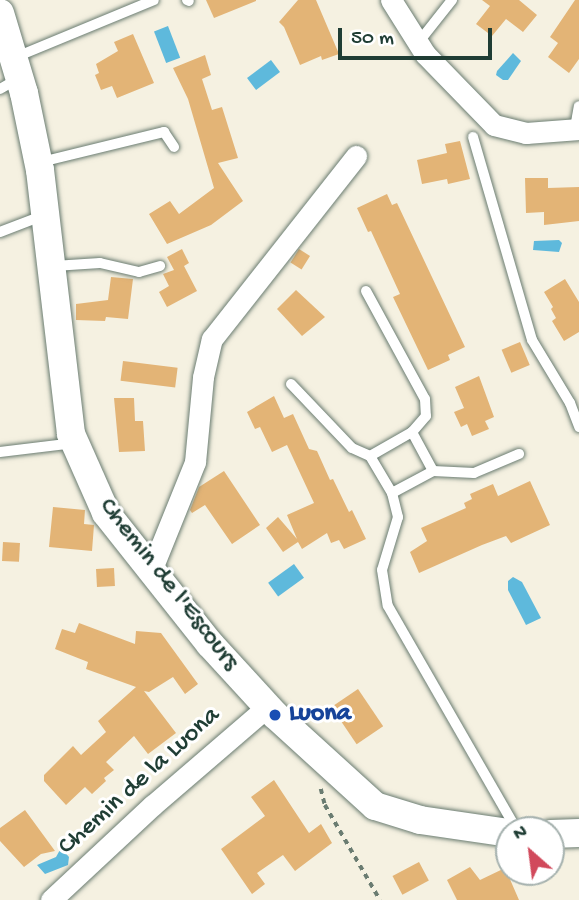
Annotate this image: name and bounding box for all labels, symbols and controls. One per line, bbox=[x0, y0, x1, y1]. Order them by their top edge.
scale bar bbox=[341, 14, 495, 58]
text: 50 m bbox=[351, 27, 394, 52]
street label: Chemin de l'Escours bbox=[91, 493, 245, 677]
place label: Luona bbox=[289, 699, 351, 731]
street label: Chemin de la Luona bbox=[53, 701, 227, 863]
marker: Luona bbox=[267, 707, 283, 723]
north arrow bbox=[495, 816, 565, 886]
text: N bbox=[510, 821, 532, 847]

